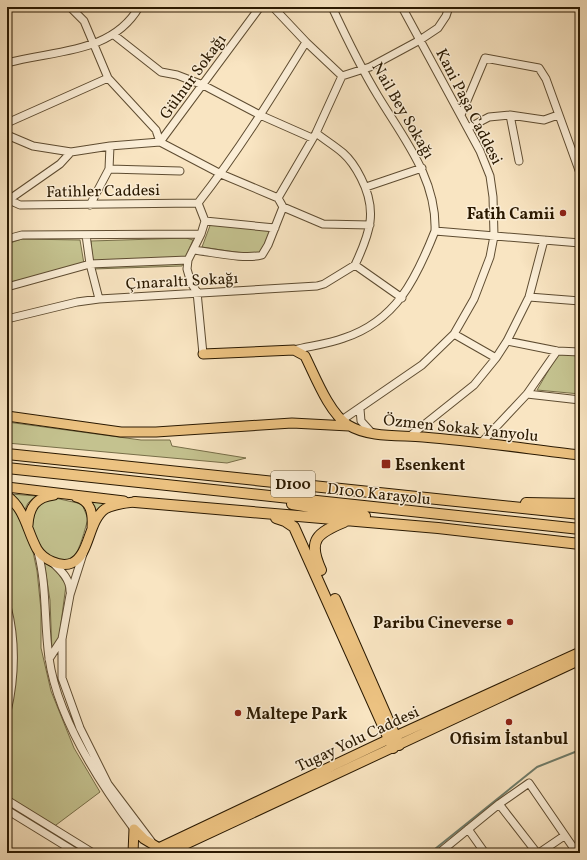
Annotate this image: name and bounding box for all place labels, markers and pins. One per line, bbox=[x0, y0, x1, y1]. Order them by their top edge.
place label: Fatih Camii bbox=[467, 204, 555, 226]
marker: Fatih Camii bbox=[558, 208, 568, 218]
place label: Esenkent bbox=[395, 455, 465, 477]
marker: Esenkent bbox=[380, 458, 392, 470]
place label: Paribu Cineverse bbox=[373, 613, 502, 635]
marker: Paribu Cineverse bbox=[505, 617, 515, 627]
place label: Maltepe Park bbox=[246, 704, 348, 726]
marker: Maltepe Park bbox=[233, 708, 243, 718]
marker: Ofisim İstanbul bbox=[504, 717, 514, 727]
place label: Ofisim İstanbul bbox=[450, 729, 569, 751]

